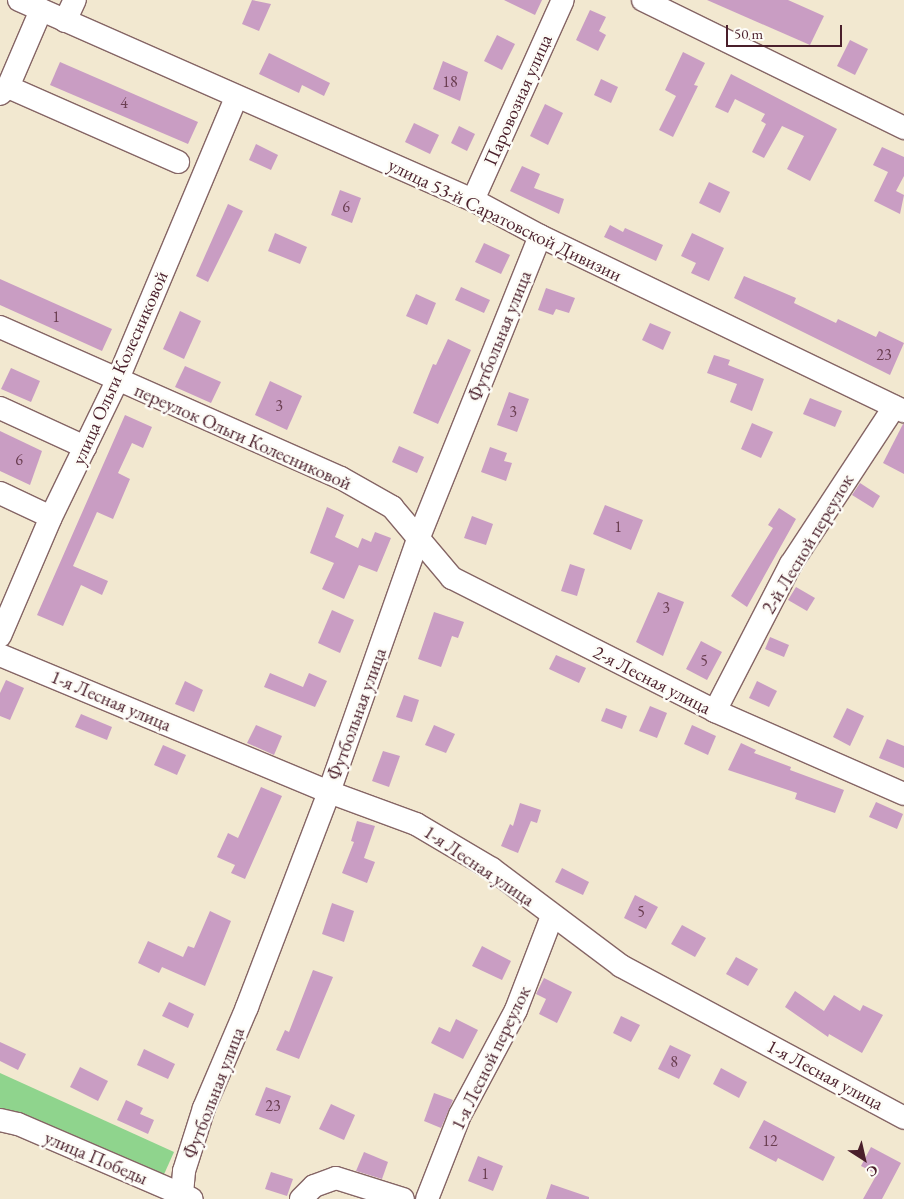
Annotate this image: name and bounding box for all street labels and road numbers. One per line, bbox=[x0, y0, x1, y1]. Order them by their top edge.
street label: Паровозная улица bbox=[479, 31, 557, 169]
street label: улица 53-й Саратовской Дивизии bbox=[384, 153, 626, 287]
street label: Футбольная улица bbox=[463, 267, 537, 405]
street label: улица Ольги Колесниковой bbox=[67, 268, 173, 468]
street label: переулок Ольги Колесниковой bbox=[131, 379, 355, 495]
street label: 2-й Лесной переулок bbox=[757, 470, 859, 618]
street label: 2-я Лесная улица bbox=[589, 641, 715, 719]
street label: Футбольная улица bbox=[322, 645, 392, 783]
street label: 1-я Лесная улица bbox=[47, 665, 175, 737]
street label: 1-я Лесная улица bbox=[419, 820, 539, 912]
street label: 1-я Лесной переулок bbox=[446, 982, 536, 1134]
street label: Футбольная улица bbox=[178, 1024, 250, 1162]
street label: 1-я Лесная улица bbox=[763, 1035, 887, 1115]
street label: улица Победы bbox=[41, 1126, 151, 1190]

